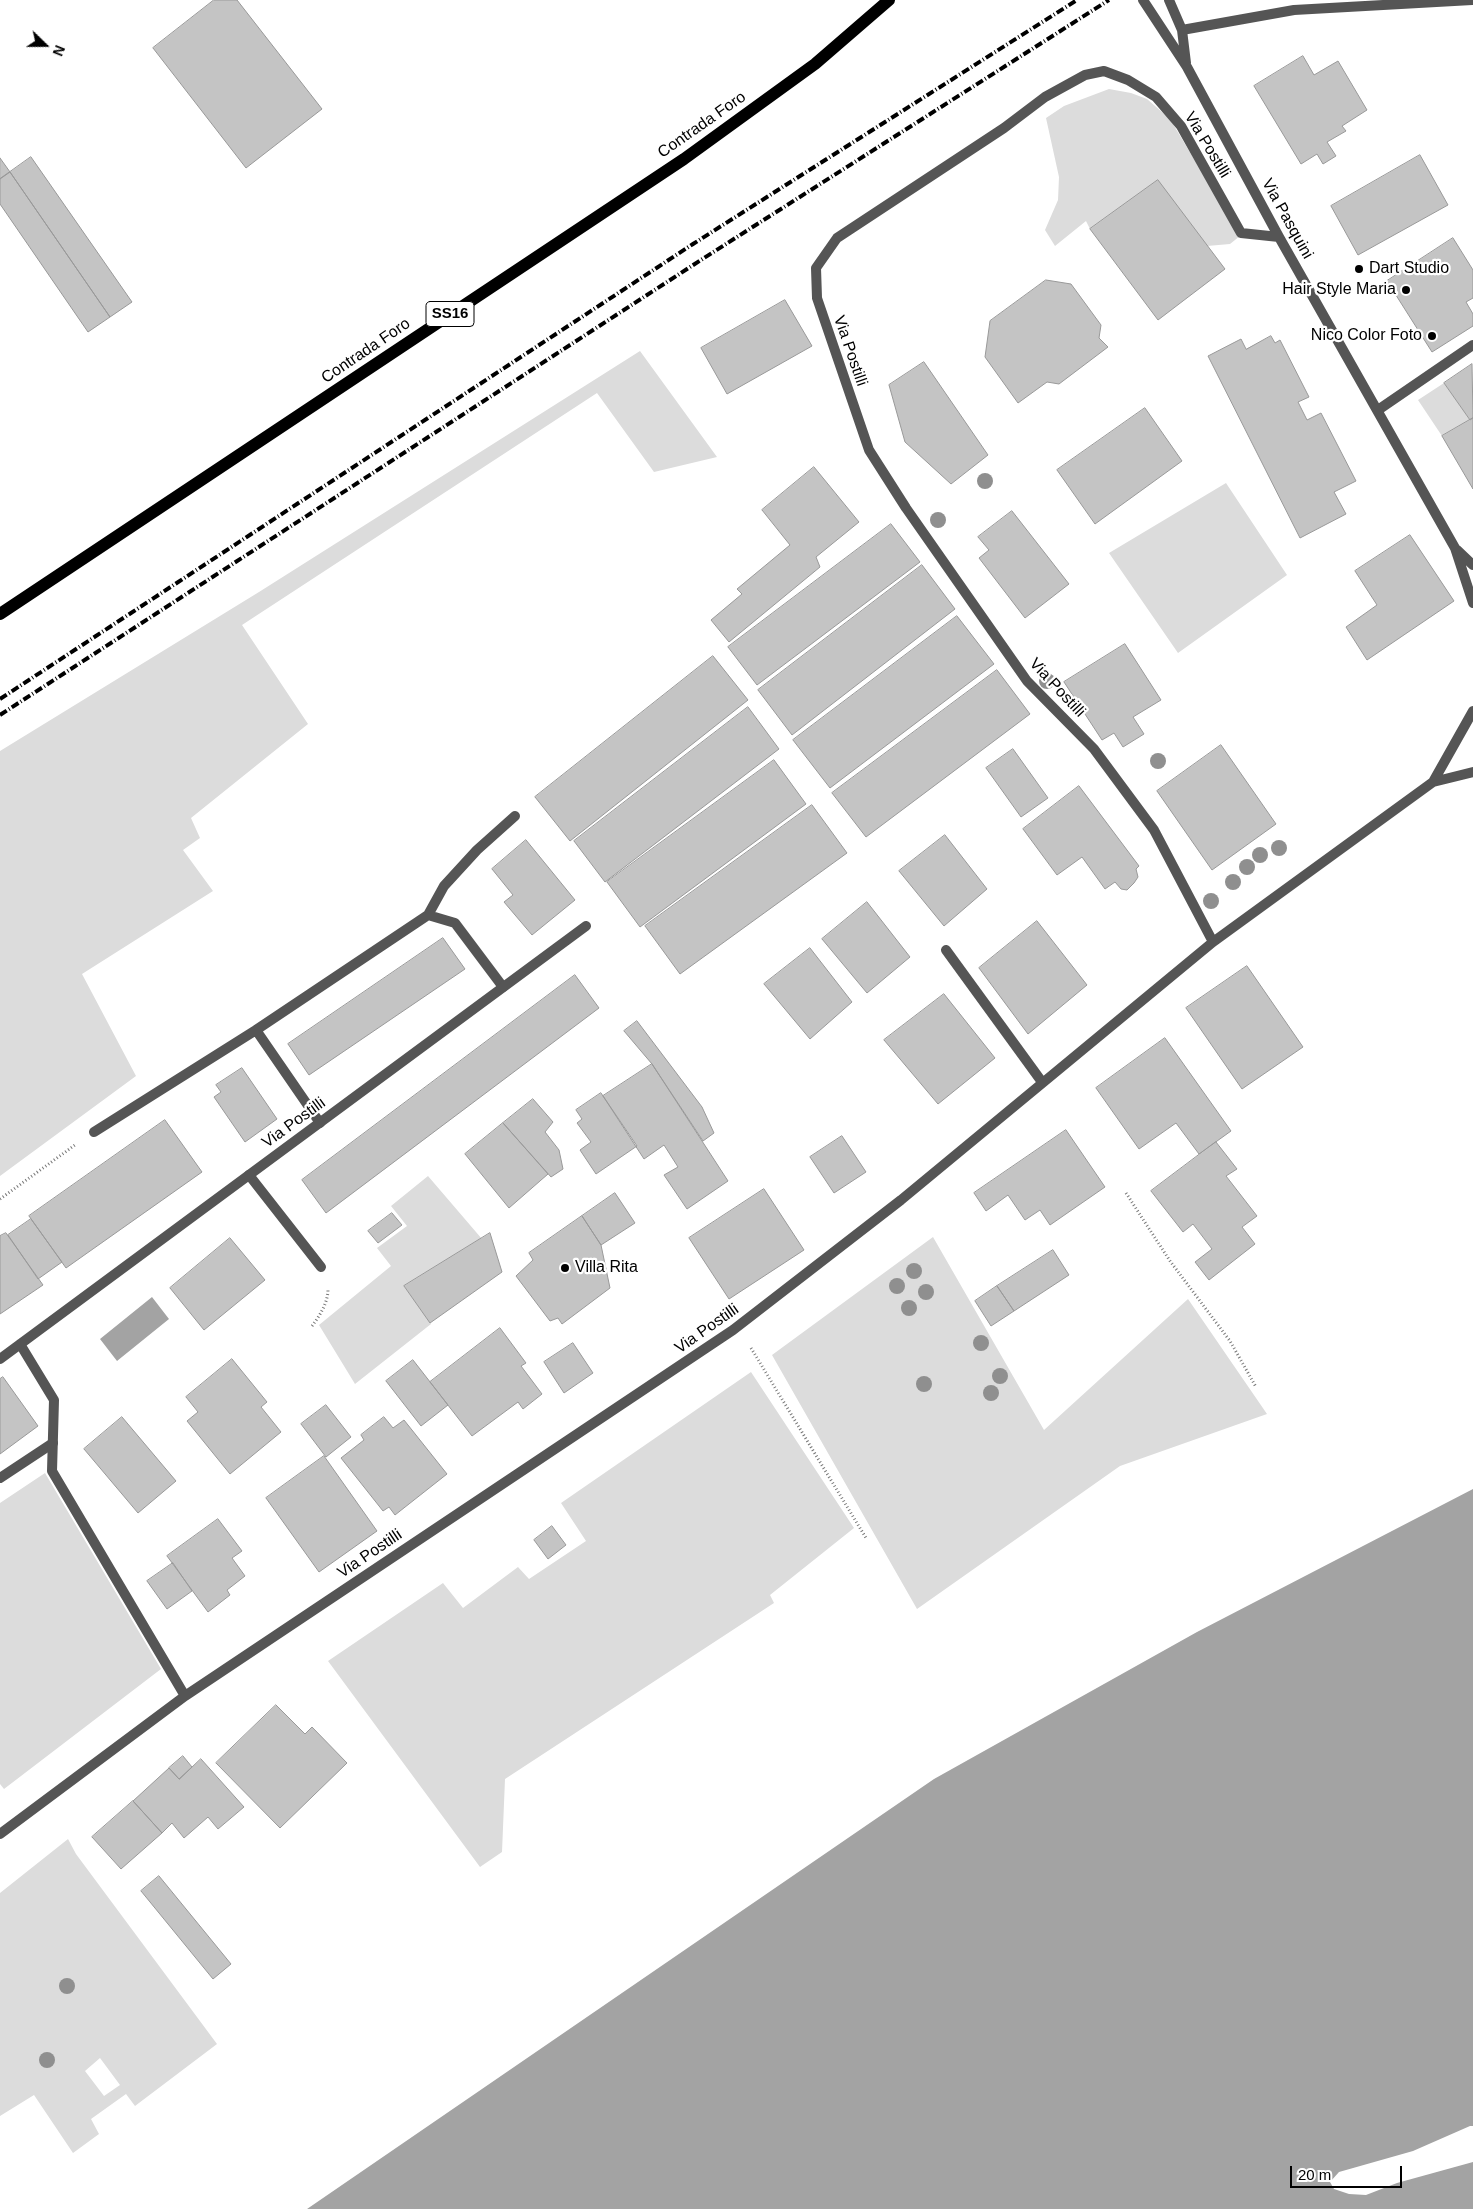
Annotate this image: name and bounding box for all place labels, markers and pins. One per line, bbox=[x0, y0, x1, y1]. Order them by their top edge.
place label: Dart Studio bbox=[1369, 259, 1449, 279]
marker: Dart Studio bbox=[1353, 263, 1365, 275]
place label: Hair Style Maria bbox=[1282, 280, 1396, 300]
marker: Hair Style Maria bbox=[1400, 284, 1412, 296]
place label: Nico Color Foto bbox=[1311, 326, 1422, 346]
marker: Nico Color Foto bbox=[1426, 330, 1438, 342]
place label: Villa Rita bbox=[575, 1258, 638, 1278]
marker: Villa Rita bbox=[559, 1262, 571, 1274]

